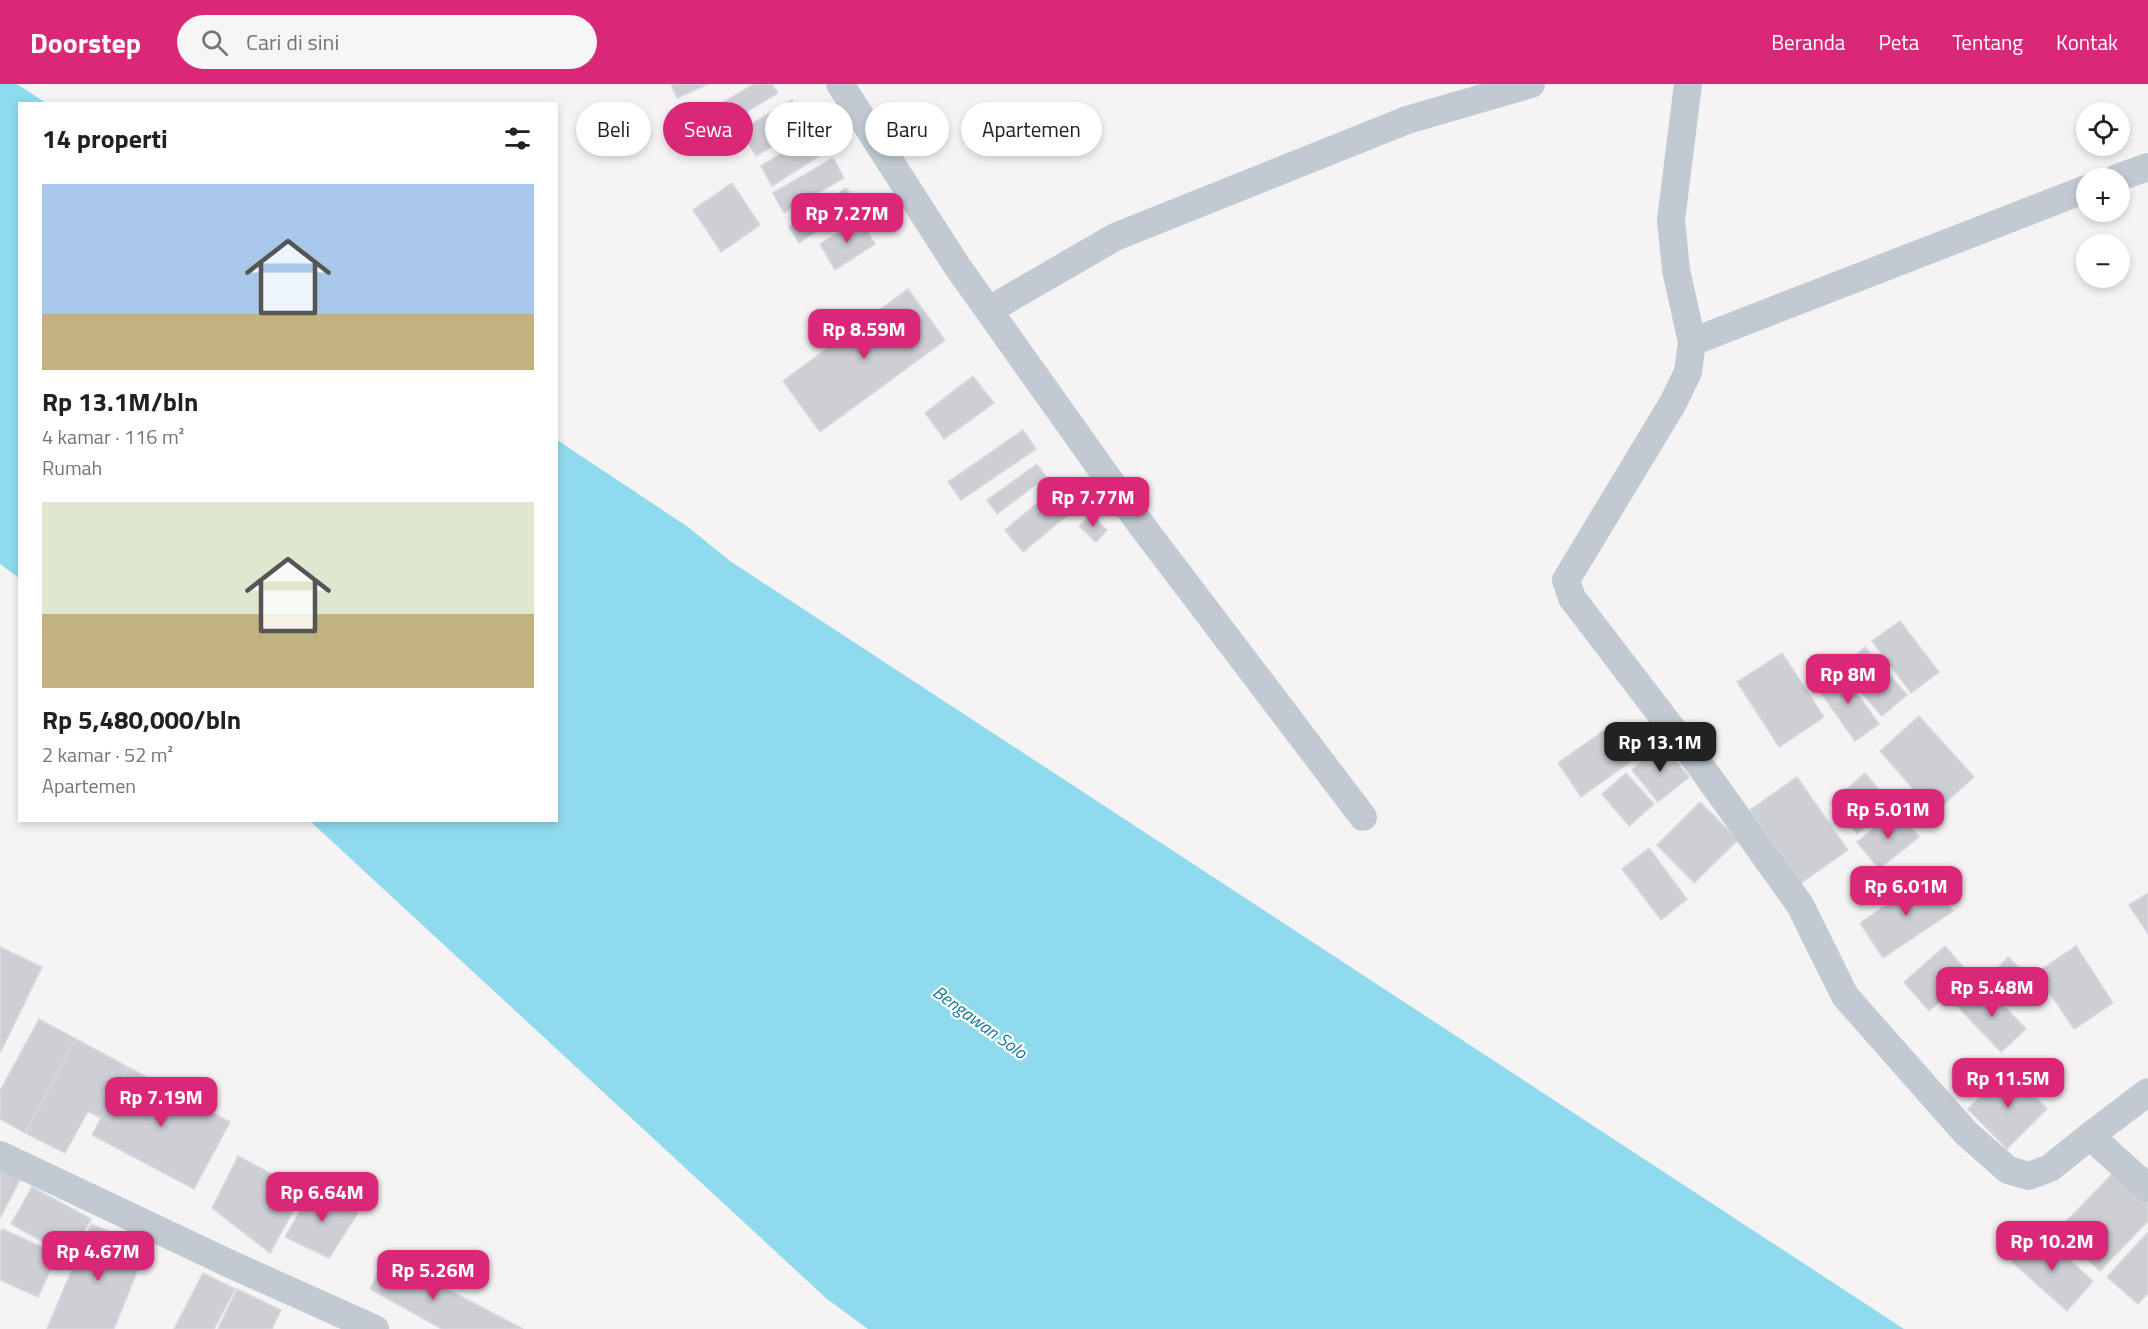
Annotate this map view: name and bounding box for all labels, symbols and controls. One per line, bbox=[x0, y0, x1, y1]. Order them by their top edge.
search box bbox=[177, 15, 597, 69]
text: Doorstep bbox=[30, 21, 141, 64]
text: Cari di sini bbox=[246, 25, 339, 59]
icon: search bbox=[198, 26, 231, 59]
text: Beranda bbox=[1771, 26, 1845, 58]
text: Peta bbox=[1878, 26, 1919, 58]
text: Tentang bbox=[1952, 26, 2023, 58]
text: Kontak bbox=[2056, 26, 2118, 58]
chip: Beli bbox=[576, 102, 651, 156]
chip: Sewa bbox=[663, 102, 753, 156]
chip: Filter bbox=[765, 102, 853, 156]
chip: Baru bbox=[865, 102, 949, 156]
chip: Apartemen bbox=[961, 102, 1102, 156]
map controls bbox=[2076, 102, 2130, 288]
button: locate bbox=[2076, 102, 2130, 156]
text: 14 properti bbox=[42, 119, 168, 158]
icon: filters bbox=[501, 122, 534, 155]
button: + bbox=[2076, 168, 2130, 222]
pin: Rp 7.27M bbox=[785, 193, 909, 244]
text: Rp 7.27M bbox=[805, 197, 889, 228]
icon: home bbox=[234, 223, 342, 331]
button: − bbox=[2076, 234, 2130, 288]
pin: Rp 8.59M bbox=[802, 309, 926, 360]
text: Rp 8.59M bbox=[822, 313, 906, 344]
text: Rp 13.1M/bln bbox=[42, 382, 198, 421]
text: 4 kamar · 116 m² bbox=[42, 421, 184, 452]
text: Rumah bbox=[42, 452, 102, 483]
pin: Rp 7.77M bbox=[1031, 477, 1155, 528]
text: Rp 7.77M bbox=[1051, 481, 1135, 512]
icon: home bbox=[234, 541, 342, 649]
pin: Rp 8M bbox=[1806, 654, 1890, 705]
text: Rp 8M bbox=[1820, 658, 1876, 689]
text: Rp 5,480,000/bln bbox=[42, 700, 241, 739]
pin: Rp 13.1M bbox=[1598, 722, 1722, 773]
text: Rp 13.1M bbox=[1618, 726, 1702, 757]
text: 2 kamar · 52 m² bbox=[42, 739, 173, 770]
text: Apartemen bbox=[42, 770, 136, 801]
pin: Rp 5.01M bbox=[1826, 789, 1950, 840]
text: Rp 5.01M bbox=[1846, 793, 1930, 824]
pin: Rp 6.01M bbox=[1844, 866, 1968, 917]
text: Rp 6.01M bbox=[1864, 870, 1948, 901]
pin: Rp 5.48M bbox=[1930, 967, 2054, 1018]
text: Rp 5.48M bbox=[1950, 971, 2034, 1002]
water label: Bengawan Solo bbox=[927, 979, 1034, 1066]
pin: Rp 11.5M bbox=[1946, 1058, 2070, 1109]
text: Rp 11.5M bbox=[1966, 1062, 2050, 1093]
pin: Rp 7.19M bbox=[99, 1077, 223, 1128]
text: Rp 7.19M bbox=[119, 1081, 203, 1112]
pin: Rp 6.64M bbox=[260, 1172, 384, 1223]
text: Rp 6.64M bbox=[280, 1176, 364, 1207]
pin: Rp 10.2M bbox=[1990, 1221, 2114, 1272]
text: Rp 10.2M bbox=[2010, 1225, 2094, 1256]
pin: Rp 4.67M bbox=[36, 1231, 160, 1282]
text: Rp 4.67M bbox=[56, 1235, 140, 1266]
pin: Rp 5.26M bbox=[371, 1250, 495, 1301]
text: Rp 5.26M bbox=[391, 1254, 475, 1285]

